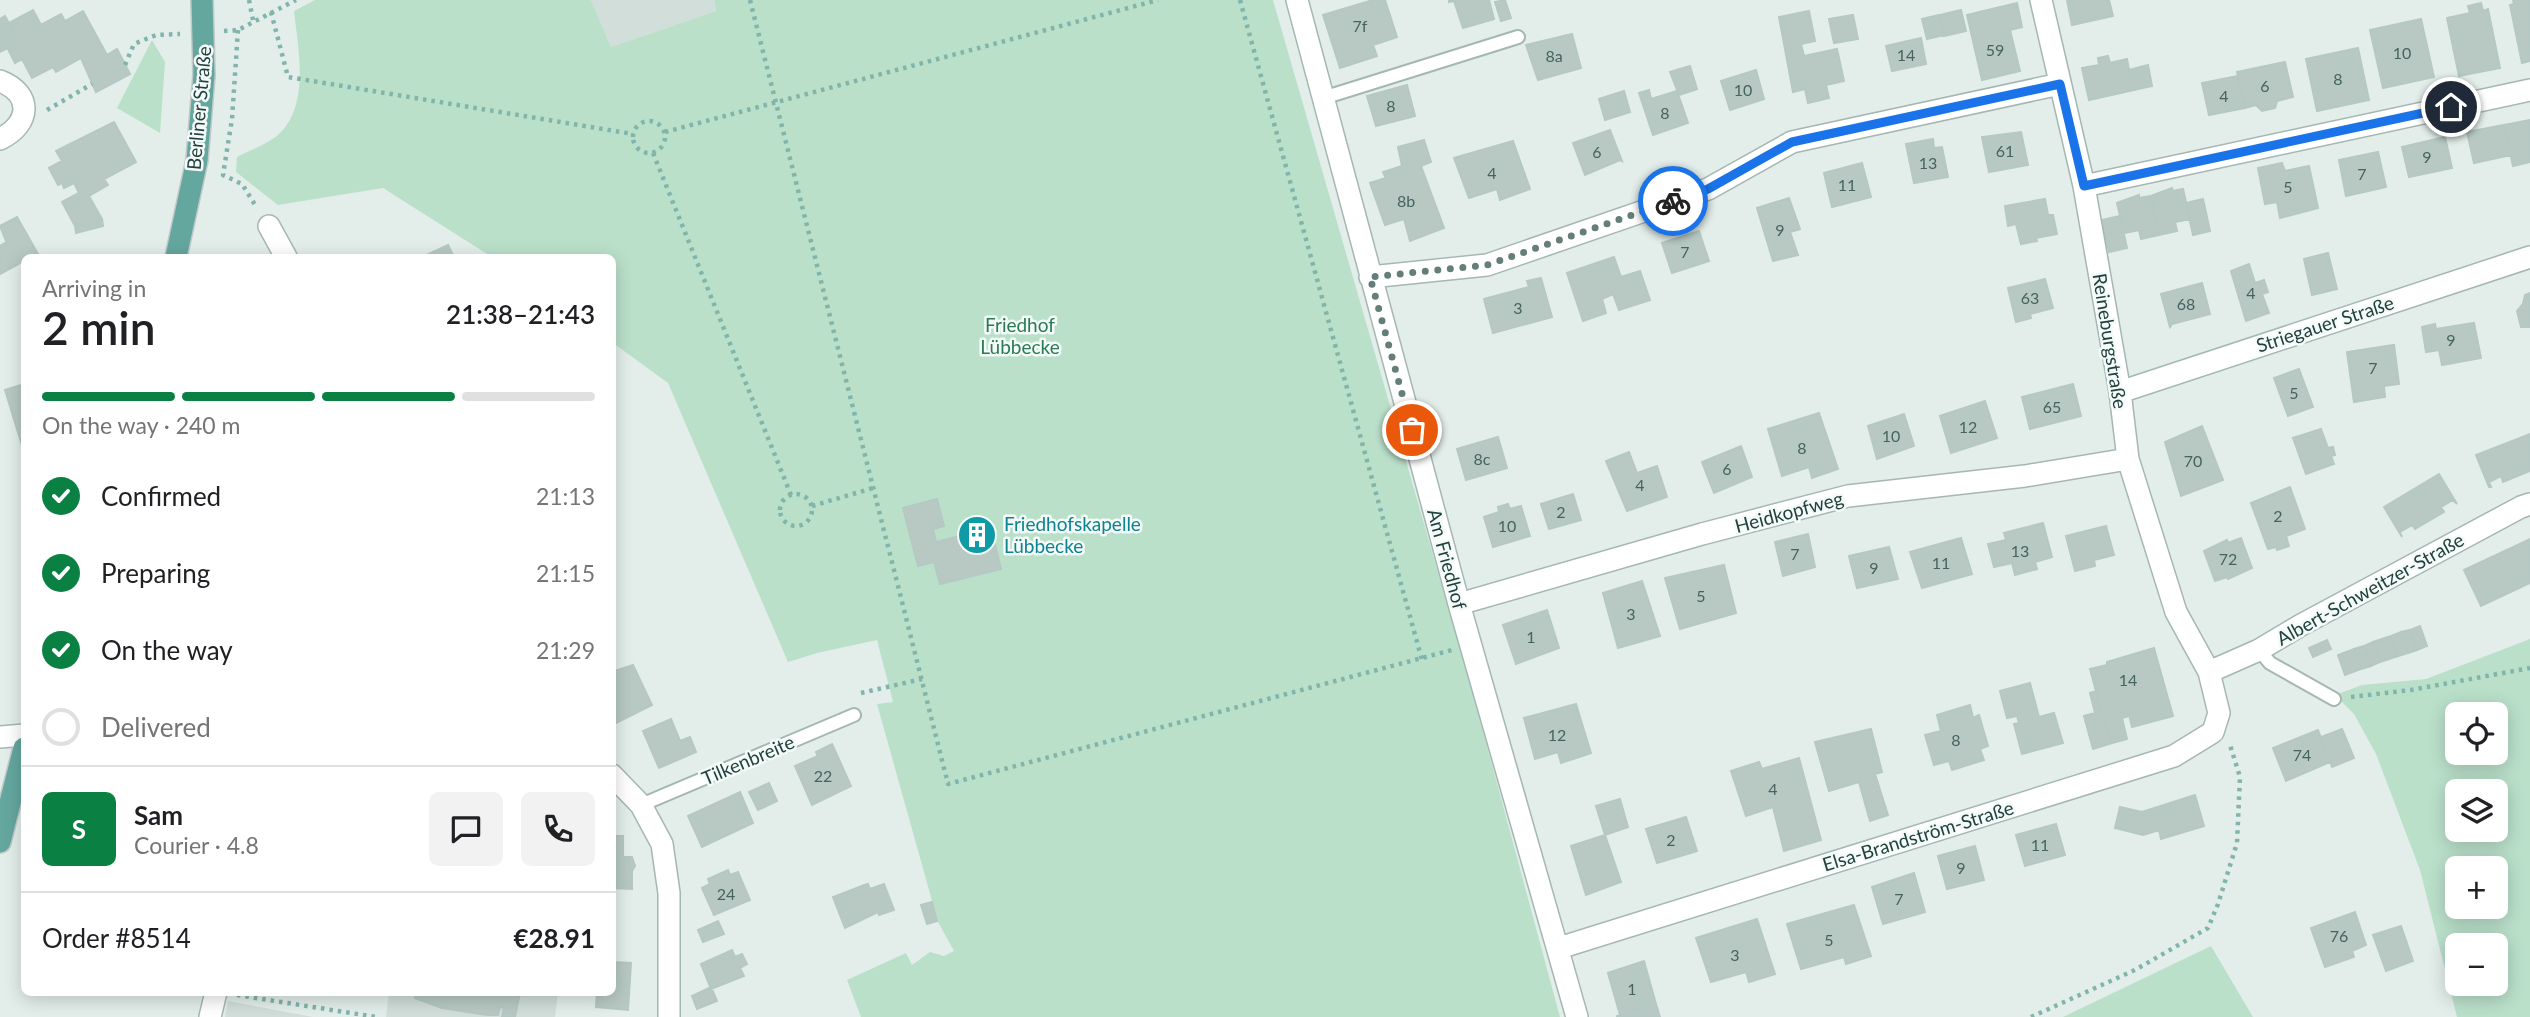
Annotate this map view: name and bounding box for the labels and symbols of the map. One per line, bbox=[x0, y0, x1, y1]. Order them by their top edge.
house number: 7f bbox=[1353, 16, 1368, 35]
house number: 59 bbox=[1986, 40, 2004, 59]
house number: 10 bbox=[2393, 43, 2411, 62]
street label: Berliner Straße bbox=[182, 45, 215, 171]
house number: 14 bbox=[1897, 45, 1915, 64]
house number: 8a bbox=[1545, 46, 1563, 65]
house number: 8 bbox=[2333, 69, 2343, 88]
house number: 6 bbox=[2260, 76, 2270, 95]
pin bbox=[2421, 77, 2481, 137]
house number: 10 bbox=[1734, 80, 1752, 99]
house number: 4 bbox=[2219, 86, 2229, 105]
house number: 8 bbox=[1386, 96, 1396, 115]
house number: 8 bbox=[1660, 103, 1670, 122]
house number: 61 bbox=[1996, 141, 2014, 160]
house number: 6 bbox=[1592, 142, 1602, 161]
house number: 9 bbox=[2422, 147, 2432, 166]
house number: 13 bbox=[1919, 153, 1937, 172]
house number: 4 bbox=[1487, 163, 1497, 182]
house number: 7 bbox=[2357, 164, 2367, 183]
courier bbox=[1638, 166, 1708, 236]
house number: 11 bbox=[1838, 175, 1856, 194]
house number: 5 bbox=[2283, 177, 2293, 196]
house number: 8b bbox=[1397, 191, 1415, 210]
house number: 9 bbox=[1775, 220, 1785, 239]
house number: 7 bbox=[1680, 242, 1690, 261]
street label: Reineburgstraße bbox=[2088, 272, 2133, 410]
house number: 4 bbox=[2246, 283, 2256, 302]
house number: 63 bbox=[2021, 288, 2039, 307]
street label: Striegauer Straße bbox=[2253, 290, 2397, 357]
house number: 68 bbox=[2177, 294, 2195, 313]
house number: 3 bbox=[1513, 298, 1523, 317]
park label: Friedhof Lübbecke bbox=[980, 313, 1060, 358]
house number: 9 bbox=[2446, 330, 2456, 349]
house number: 7 bbox=[2368, 358, 2378, 377]
house number: 5 bbox=[2289, 383, 2299, 402]
house number: 65 bbox=[2043, 397, 2061, 416]
pin bbox=[1382, 400, 1442, 460]
house number: 12 bbox=[1959, 417, 1977, 436]
house number: 10 bbox=[1882, 426, 1900, 445]
house number: 8 bbox=[1797, 438, 1807, 457]
house number: 8c bbox=[1474, 449, 1491, 468]
house number: 70 bbox=[2184, 451, 2202, 470]
house number: 6 bbox=[1722, 459, 1732, 478]
house number: 4 bbox=[1635, 475, 1645, 494]
street label: Heidkopfweg bbox=[1732, 486, 1846, 537]
house number: 2 bbox=[1556, 502, 1566, 521]
street label: Am Friedhof bbox=[1423, 506, 1472, 612]
house number: 2 bbox=[2273, 506, 2283, 525]
place label: Friedhofskapelle Lübbecke bbox=[1004, 512, 1141, 557]
building icon: Friedhofskapelle Lübbecke bbox=[956, 514, 998, 556]
house number: 10 bbox=[1498, 516, 1516, 535]
street label: Albert-Schweitzer-Straße bbox=[2272, 527, 2468, 650]
house number: 13 bbox=[2011, 541, 2029, 560]
house number: 7 bbox=[1790, 544, 1800, 563]
house number: 72 bbox=[2219, 549, 2237, 568]
house number: 11 bbox=[1932, 553, 1950, 572]
house number: 9 bbox=[1869, 558, 1879, 577]
house number: 5 bbox=[1696, 586, 1706, 605]
house number: 3 bbox=[1626, 604, 1636, 623]
house number: 1 bbox=[1526, 627, 1536, 646]
house number: 14 bbox=[2119, 670, 2137, 689]
house number: 12 bbox=[1548, 725, 1566, 744]
street label: Tilkenbreite bbox=[698, 730, 798, 789]
house number: 8 bbox=[1951, 730, 1961, 749]
house number: 74 bbox=[2293, 745, 2311, 764]
house number: 22 bbox=[814, 766, 832, 785]
house number: 4 bbox=[1768, 779, 1778, 798]
street label: Elsa-Brandström-Straße bbox=[1820, 795, 2016, 876]
house number: 2 bbox=[1666, 830, 1676, 849]
house number: 11 bbox=[2031, 835, 2049, 854]
house number: 9 bbox=[1956, 858, 1966, 877]
house number: 24 bbox=[717, 884, 735, 903]
house number: 7 bbox=[1894, 889, 1904, 908]
house number: 76 bbox=[2330, 926, 2348, 945]
house number: 5 bbox=[1824, 930, 1834, 949]
house number: 3 bbox=[1730, 945, 1740, 964]
house number: 1 bbox=[1627, 979, 1637, 998]

